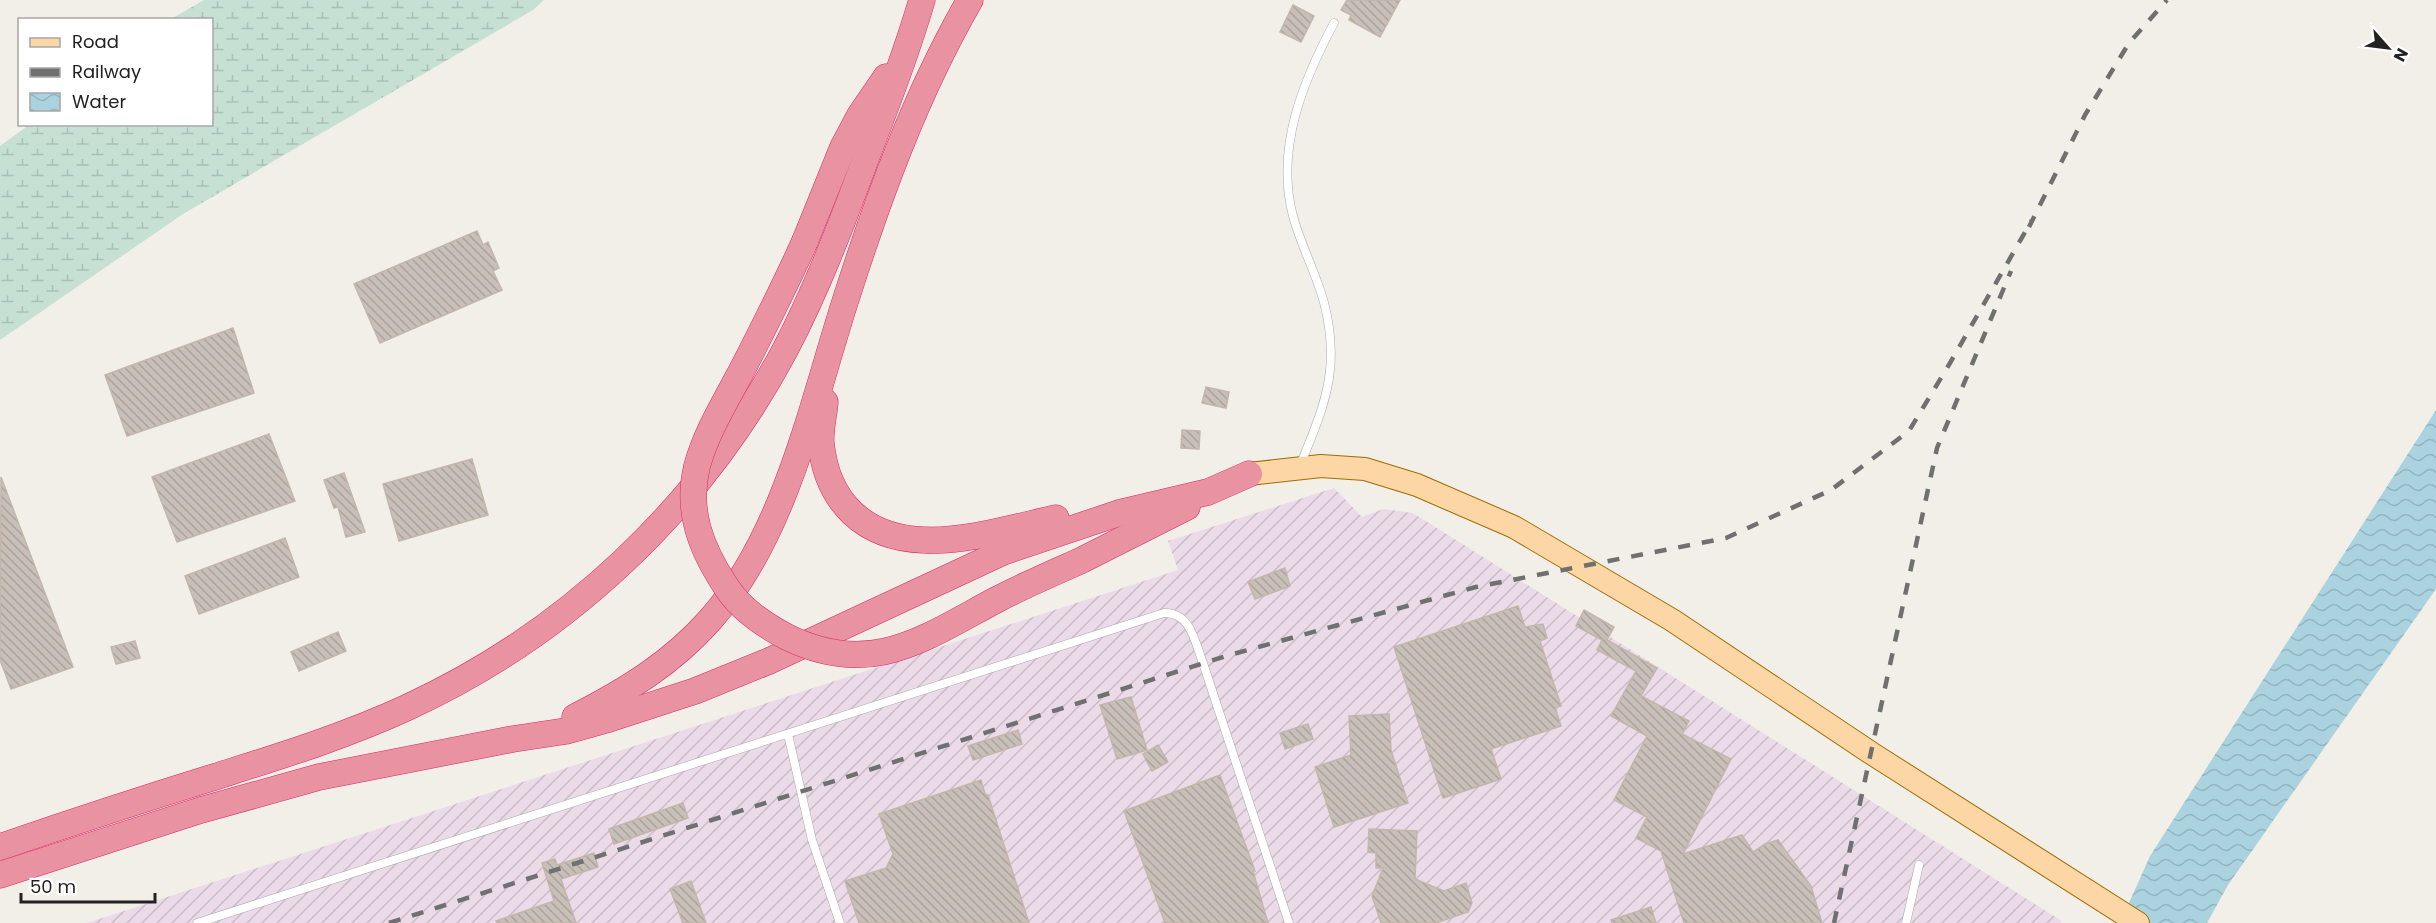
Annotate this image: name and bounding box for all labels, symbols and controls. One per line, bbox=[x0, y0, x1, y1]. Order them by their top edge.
legend bbox=[18, 18, 213, 126]
north arrow bbox=[2358, 18, 2418, 78]
text: Road bbox=[72, 29, 119, 54]
text: N bbox=[2388, 44, 2414, 66]
text: Railway bbox=[72, 59, 141, 84]
text: Water bbox=[72, 89, 126, 114]
scale bar bbox=[21, 866, 154, 904]
text: 50 m bbox=[30, 874, 76, 899]

